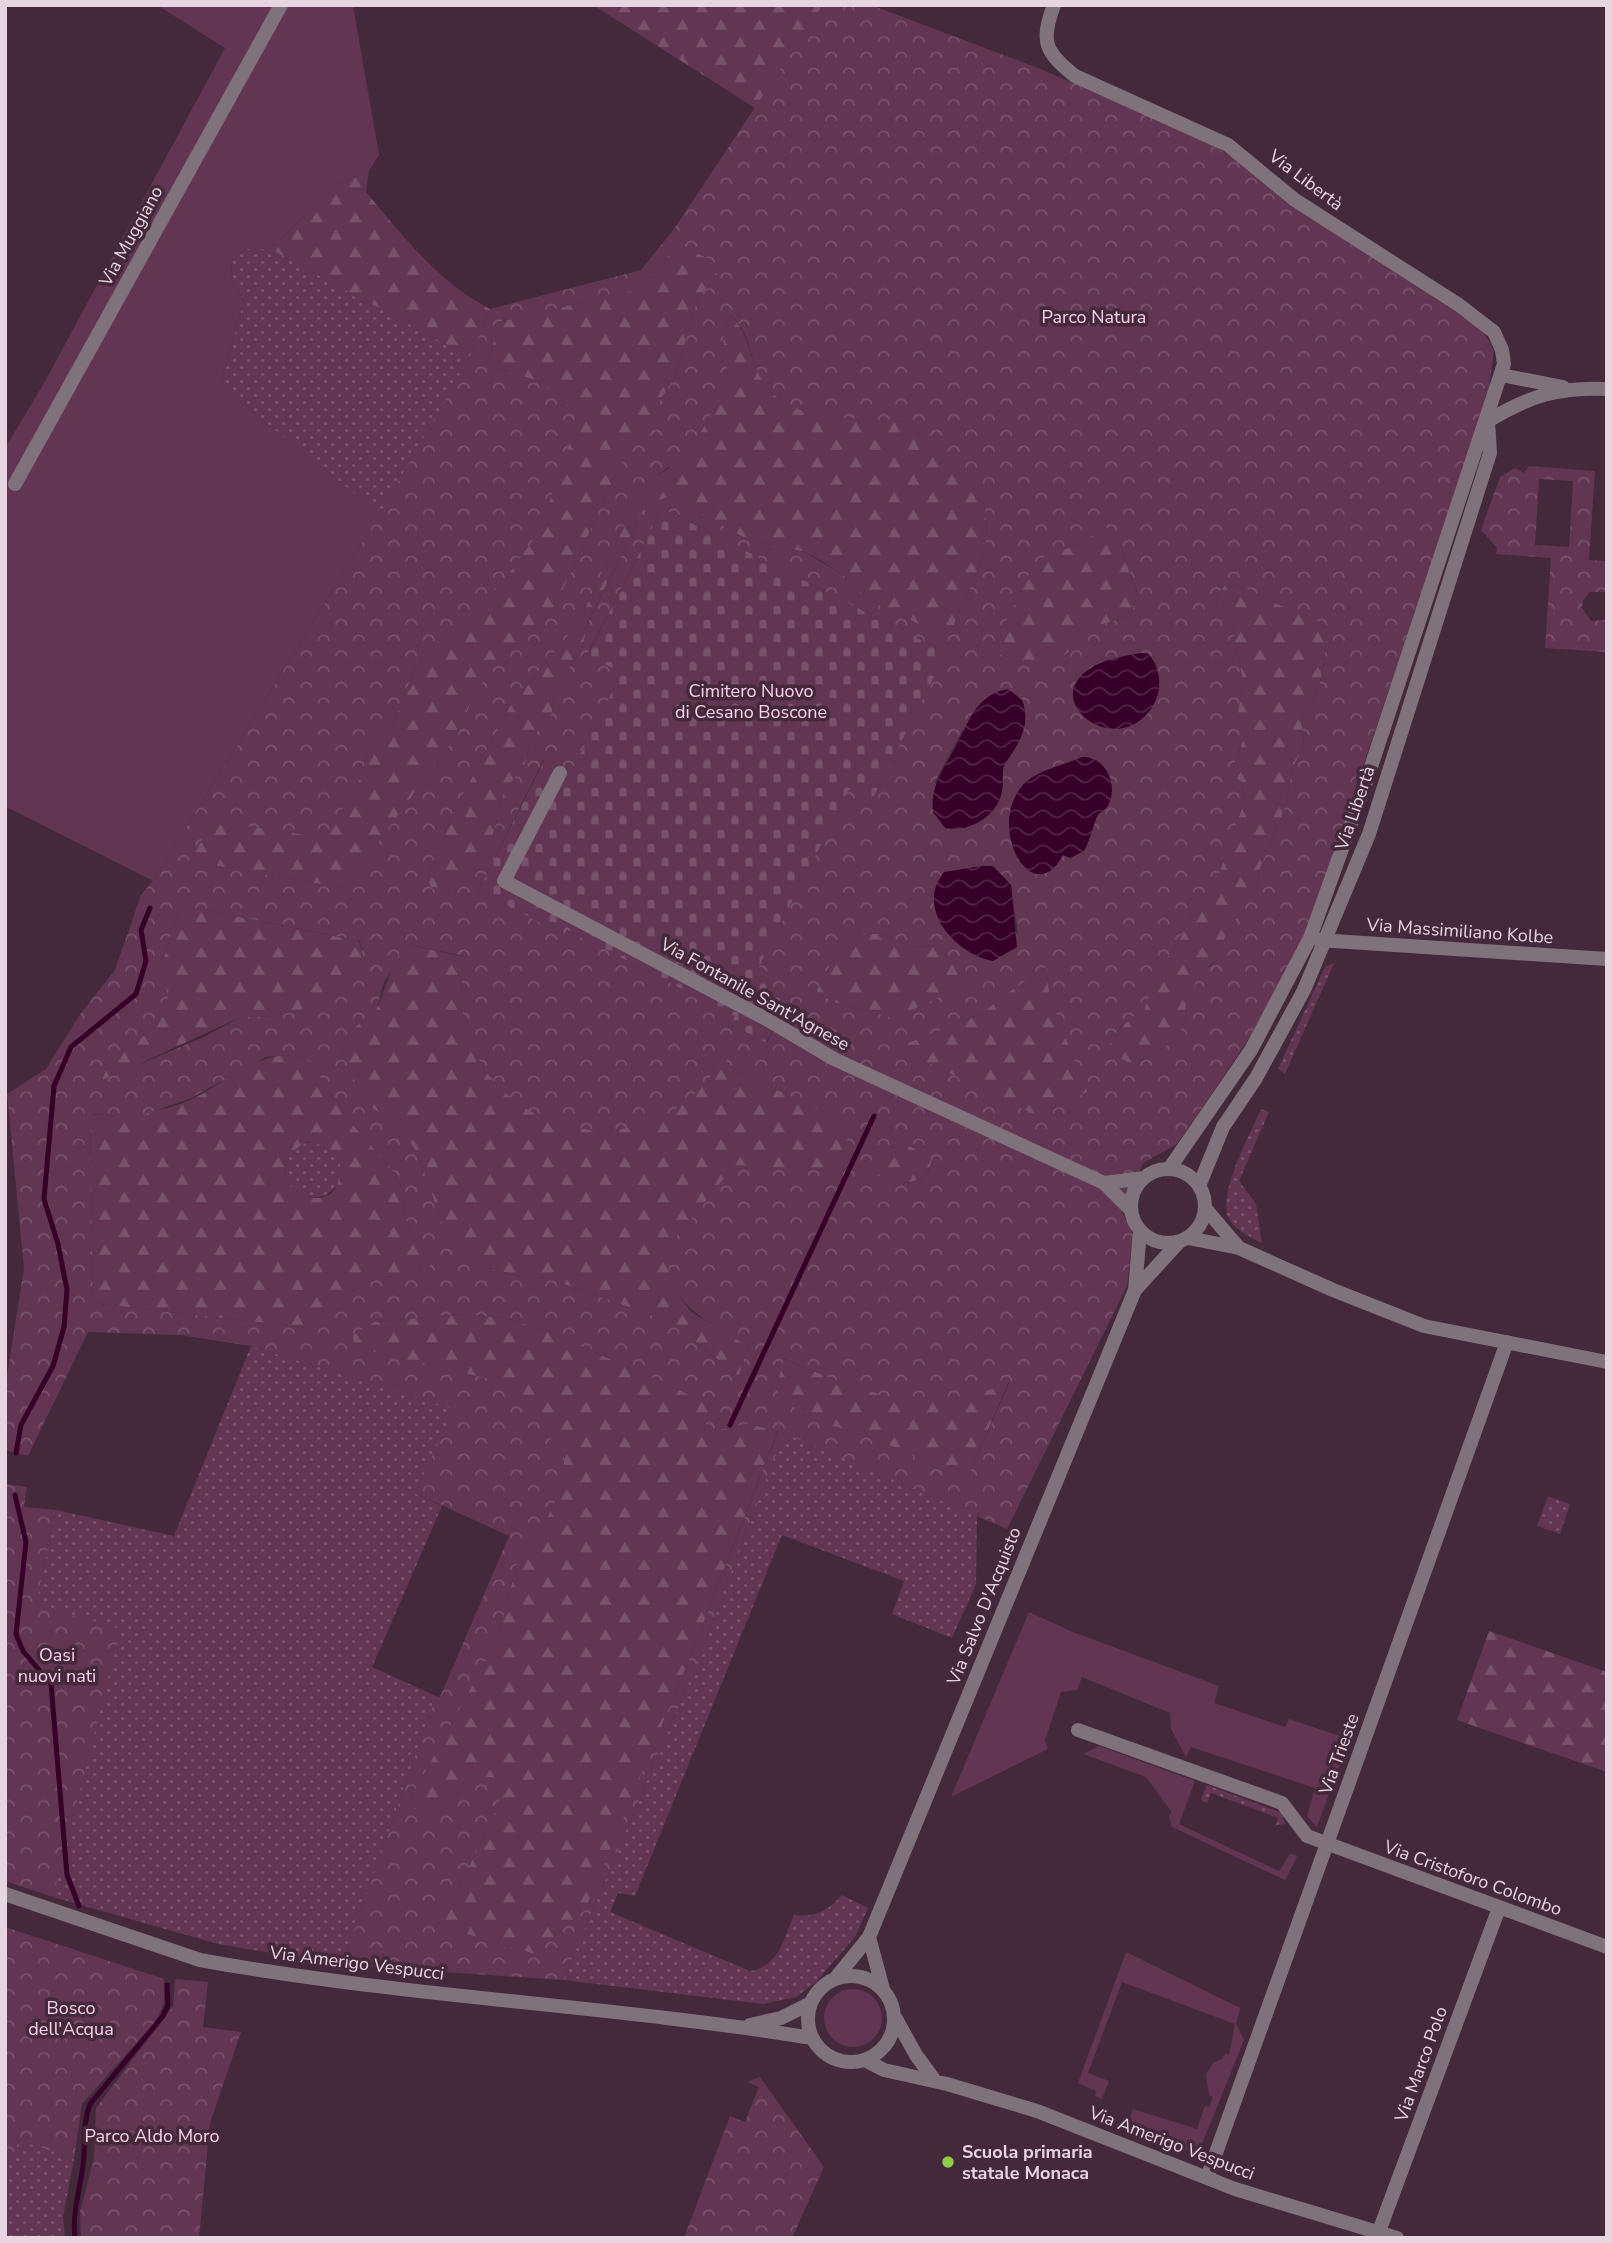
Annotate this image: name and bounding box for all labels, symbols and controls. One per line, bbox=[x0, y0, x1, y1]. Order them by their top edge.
street label: Via Libertà bbox=[1263, 143, 1348, 216]
street label: Via Muggiano bbox=[93, 182, 168, 291]
park label: Parco Natura bbox=[1042, 305, 1146, 329]
park label: Cimitero Nuovo di Cesano Boscone bbox=[675, 679, 827, 724]
street label: Via Libertà bbox=[1329, 763, 1381, 854]
street label: Via Massimiliano Kolbe bbox=[1365, 912, 1554, 949]
street label: Via Fontanile Sant'Agnese bbox=[655, 931, 854, 1056]
street label: Via Salvo D'Acquisto bbox=[941, 1523, 1027, 1689]
park label: Oasi nuovi nati bbox=[18, 1643, 96, 1688]
street label: Via Trieste bbox=[1313, 1710, 1365, 1799]
street label: Via Cristoforo Colombo bbox=[1380, 1834, 1565, 1921]
street label: Via Amerigo Vespucci bbox=[267, 1940, 446, 1986]
park label: Bosco dell'Acqua bbox=[28, 1996, 114, 2041]
street label: Via Marco Polo bbox=[1389, 2003, 1453, 2126]
street label: Via Amerigo Vespucci bbox=[1085, 2100, 1258, 2186]
park label: Parco Aldo Moro bbox=[85, 2124, 219, 2148]
place label: Scuola primaria statale Monaca bbox=[962, 2140, 1093, 2185]
marker: Scuola primaria statale Monaca bbox=[940, 2154, 956, 2170]

